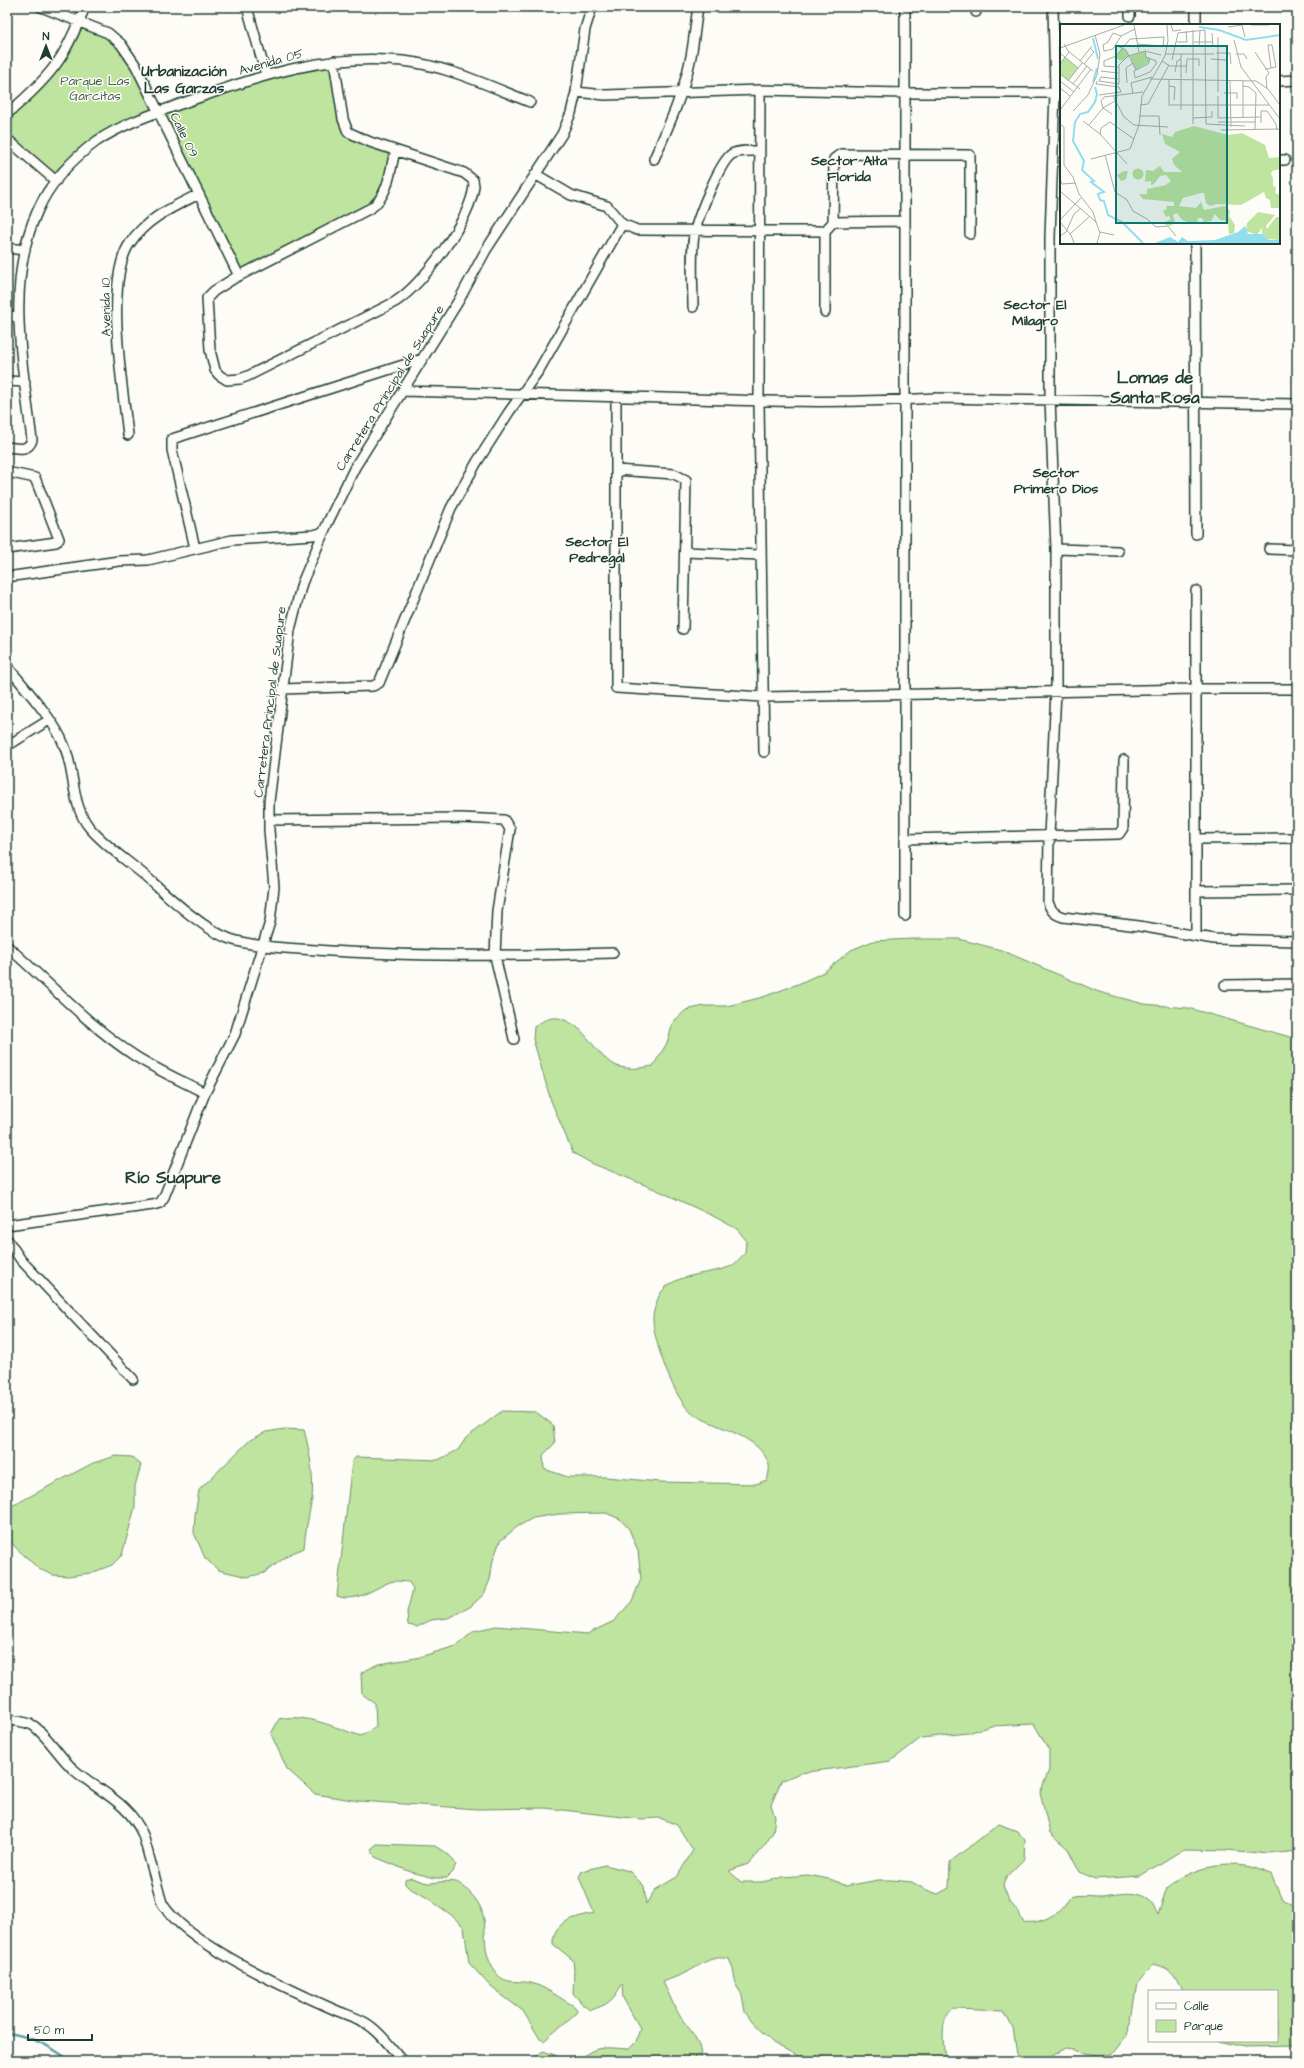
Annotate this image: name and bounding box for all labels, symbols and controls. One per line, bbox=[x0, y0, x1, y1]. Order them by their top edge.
inset map bbox=[1060, 24, 1280, 244]
north arrow bbox=[26, 26, 66, 66]
text: N bbox=[43, 29, 50, 44]
street label: Avenida 05 bbox=[237, 44, 305, 80]
district label: Urbanización Las Garzas bbox=[141, 61, 227, 99]
park label: Parque Las Garcitas bbox=[60, 72, 130, 105]
street label: Calle 09 bbox=[165, 110, 203, 160]
district label: Sector Alta Florida bbox=[810, 151, 888, 187]
street label: Avenida 10 bbox=[96, 277, 116, 337]
district label: Sector El Milagro bbox=[1003, 295, 1067, 332]
street label: Carretera Principal de Suapure bbox=[331, 302, 449, 474]
district label: Lomas de Santa Rosa bbox=[1109, 366, 1200, 410]
district label: Sector Primero Dios bbox=[1014, 463, 1098, 499]
district label: Sector El Pedregal bbox=[565, 532, 629, 569]
street label: Carretera Principal de Suapure bbox=[249, 606, 291, 798]
district label: Río Suapure bbox=[125, 1166, 221, 1190]
legend bbox=[1148, 1990, 1278, 2042]
text: Calle bbox=[1184, 1998, 1209, 2015]
scale bar bbox=[28, 2016, 92, 2042]
text: Parque bbox=[1184, 2018, 1224, 2035]
text: 50 m bbox=[34, 2022, 65, 2039]

